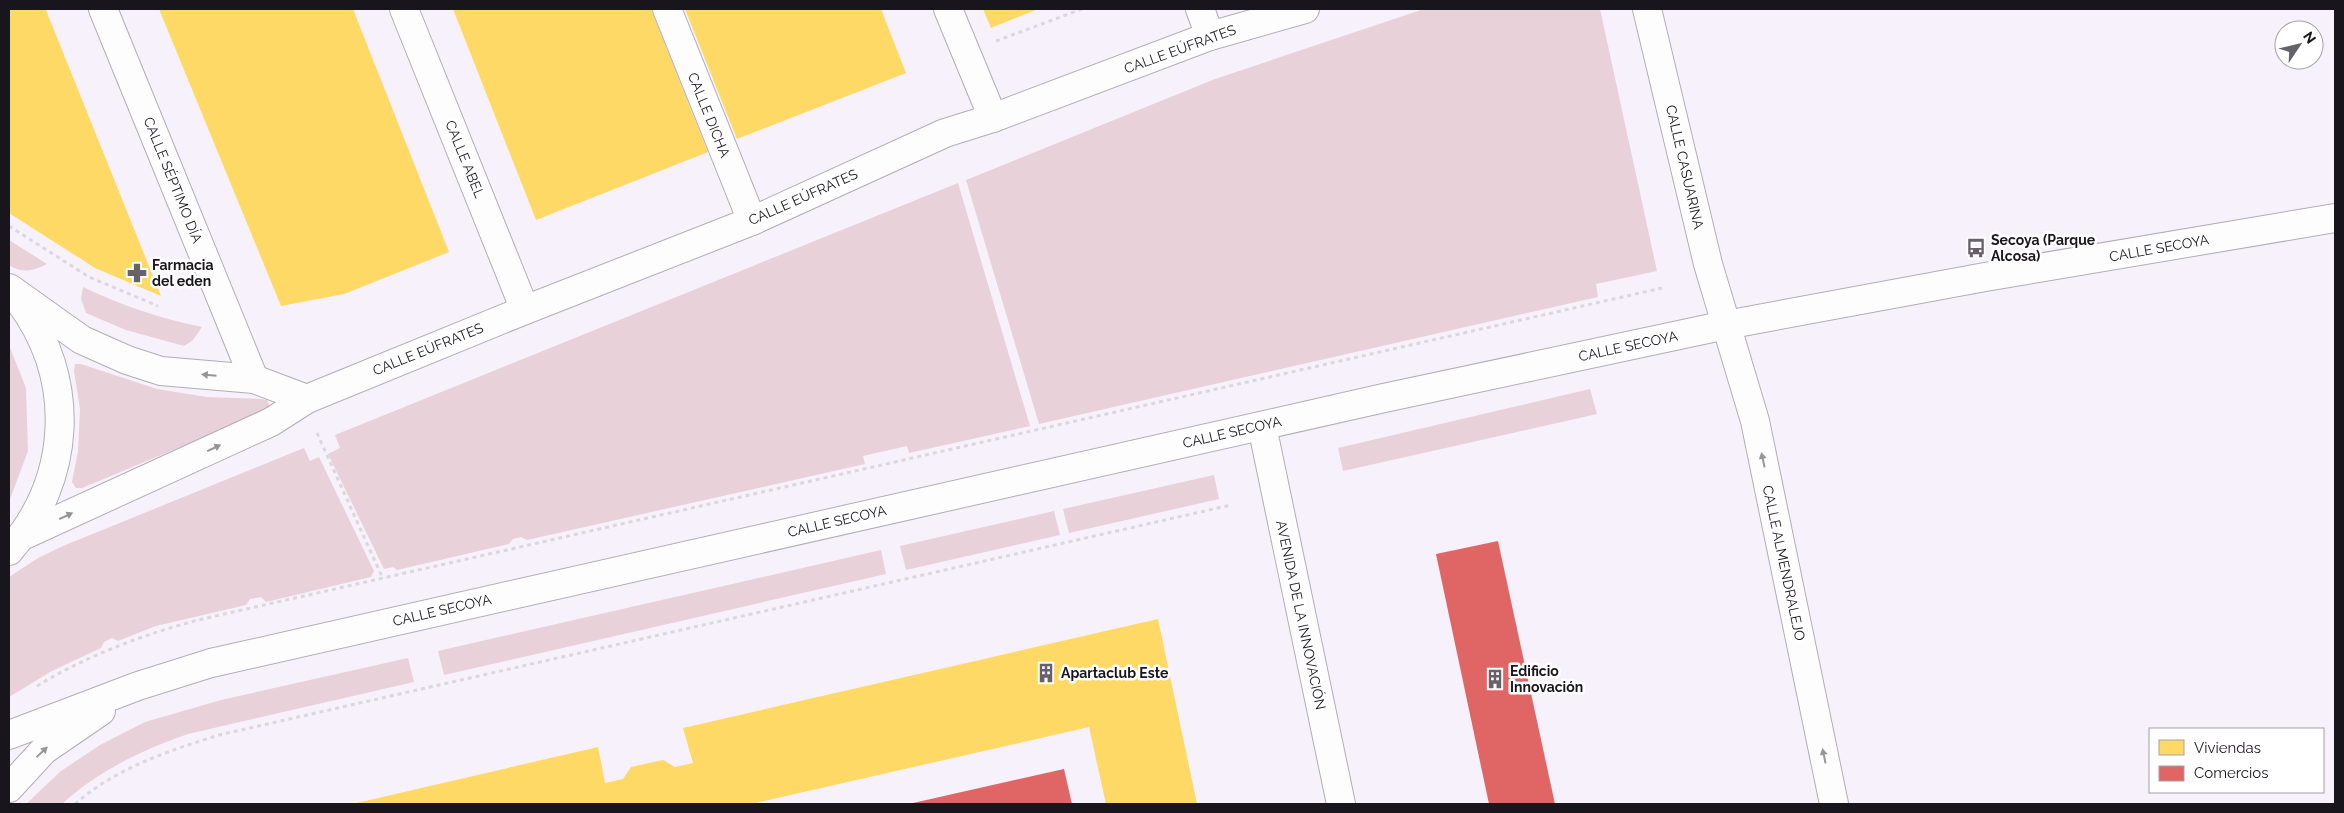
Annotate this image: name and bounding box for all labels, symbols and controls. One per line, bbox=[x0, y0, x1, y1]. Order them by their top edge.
street label: CALLE EÚFRATES bbox=[1122, 20, 1239, 77]
north arrow bbox=[2274, 20, 2324, 70]
text: N bbox=[2300, 29, 2319, 47]
street label: CALLE DICHA bbox=[685, 70, 734, 160]
street label: CALLE CASUARINA bbox=[1663, 103, 1707, 231]
street label: CALLE SÉPTIMO DÍA bbox=[140, 114, 207, 246]
street label: CALLE ABEL bbox=[442, 118, 488, 200]
street label: CALLE EÚFRATES bbox=[746, 165, 861, 228]
street label: CALLE SECOYA bbox=[2108, 231, 2211, 265]
place label: Secoya (Parque Alcosa) bbox=[1991, 232, 2096, 264]
bus stop icon: Secoya (Parque Alcosa) bbox=[1965, 237, 1987, 259]
place label: Farmacia del eden bbox=[152, 257, 213, 289]
pharmacy icon: Farmacia del eden bbox=[126, 262, 148, 284]
street label: CALLE EÚFRATES bbox=[370, 318, 486, 378]
street label: CALLE SECOYA bbox=[1577, 328, 1680, 364]
one-way arrow bbox=[201, 371, 217, 379]
street label: CALLE SECOYA bbox=[1181, 413, 1284, 451]
one-way arrow bbox=[207, 444, 221, 452]
one-way arrow bbox=[1759, 452, 1767, 468]
street label: CALLE ALMENDRALEJO bbox=[1760, 484, 1808, 642]
street label: CALLE SECOYA bbox=[786, 502, 889, 540]
one-way arrow bbox=[59, 511, 73, 519]
street label: AVENIDA DE LA INNOVACIÓN bbox=[1273, 518, 1330, 711]
street label: CALLE SECOYA bbox=[391, 591, 494, 629]
building icon: Apartaclub Este bbox=[1035, 662, 1057, 684]
place label: Edificio Innovación bbox=[1510, 663, 1583, 695]
place label: Apartaclub Este bbox=[1061, 665, 1169, 681]
building icon: Edificio Innovación bbox=[1484, 668, 1506, 690]
legend bbox=[2149, 728, 2324, 793]
text: Viviendas bbox=[2194, 739, 2261, 757]
one-way arrow bbox=[36, 746, 48, 758]
one-way arrow bbox=[1820, 749, 1828, 764]
text: Comercios bbox=[2194, 764, 2269, 782]

